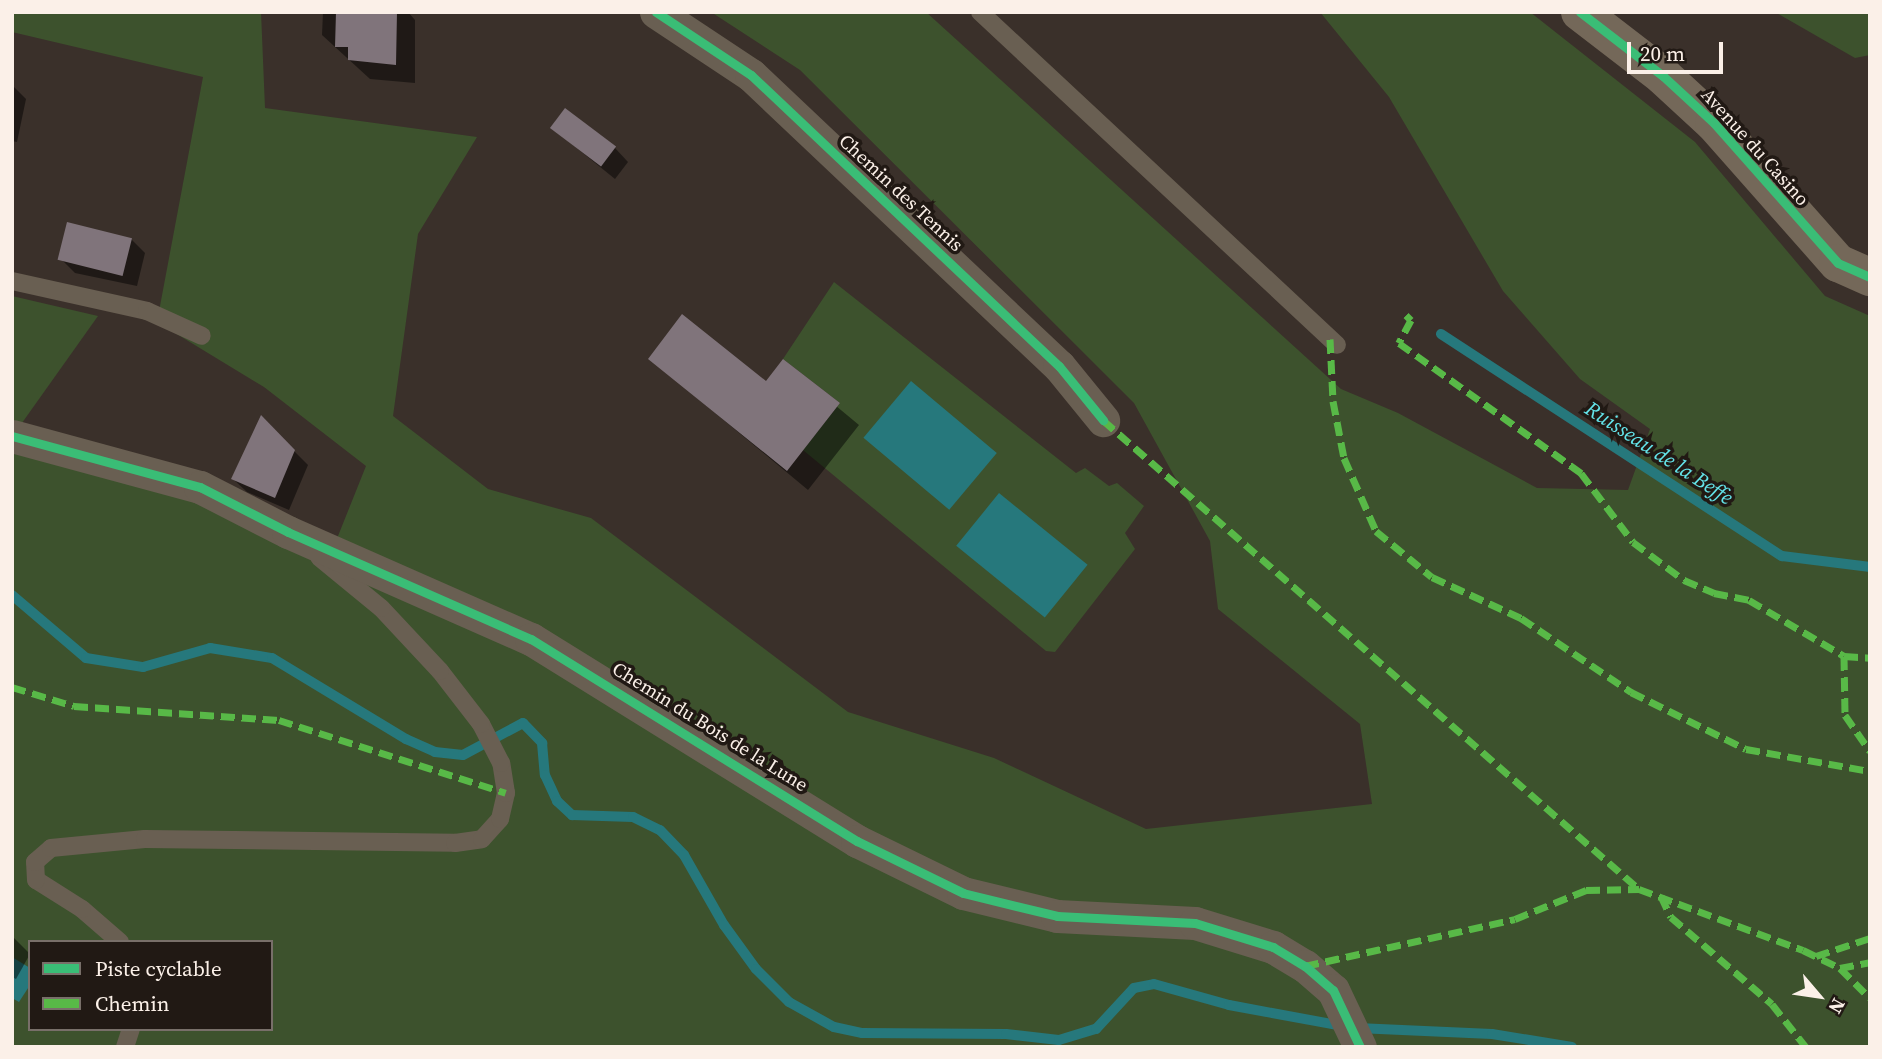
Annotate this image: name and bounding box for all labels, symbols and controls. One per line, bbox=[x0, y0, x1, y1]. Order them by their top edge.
scale bar bbox=[1630, 28, 1726, 72]
text: 20 m bbox=[1640, 39, 1685, 68]
street label: Avenue du Casino bbox=[1696, 83, 1814, 211]
street label: Chemin des Tennis bbox=[834, 130, 968, 256]
water label: Ruisseau de la Beffe bbox=[1580, 396, 1738, 510]
street label: Chemin du Bois de la Lune bbox=[608, 657, 812, 797]
legend bbox=[28, 940, 273, 1031]
text: Piste cyclable bbox=[95, 954, 222, 983]
north arrow bbox=[1784, 961, 1854, 1031]
text: Chemin bbox=[95, 989, 170, 1018]
text: N bbox=[1823, 994, 1852, 1019]

